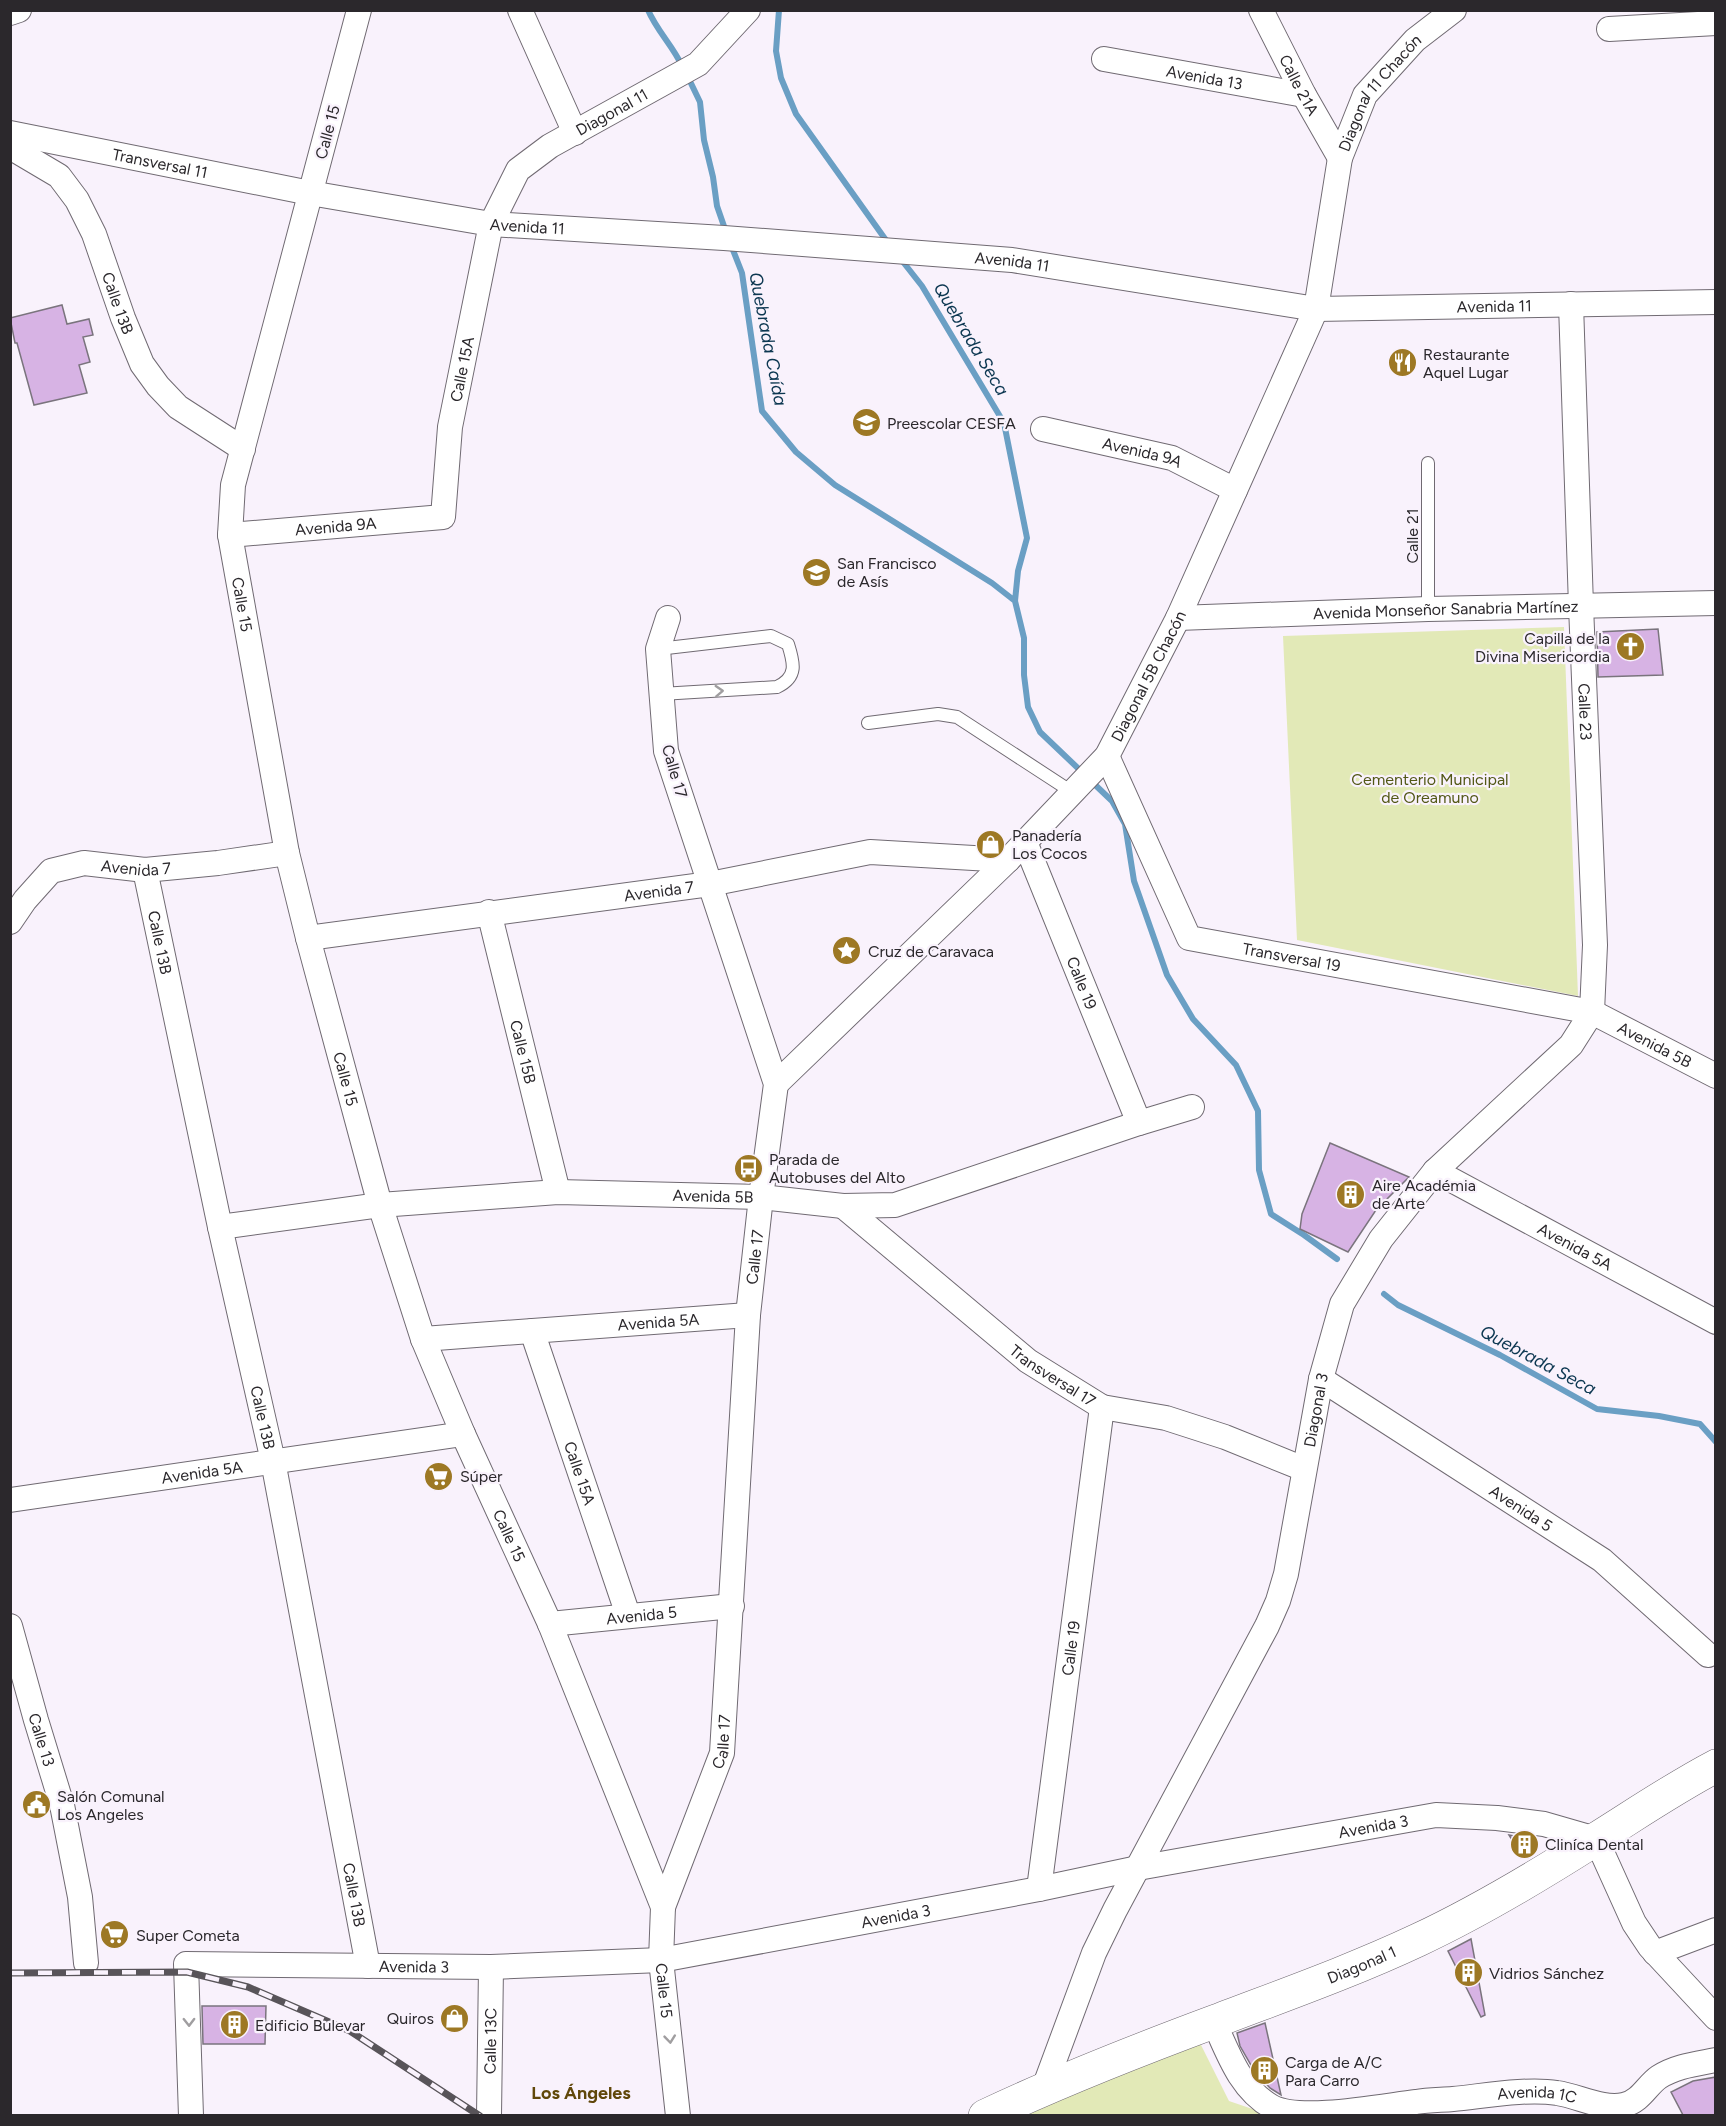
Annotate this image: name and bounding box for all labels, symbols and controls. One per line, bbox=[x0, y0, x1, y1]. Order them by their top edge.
street label: Diagonal 11 Chacón bbox=[1335, 30, 1425, 154]
street label: Calle 21A bbox=[1275, 51, 1323, 119]
street label: Avenida 13 bbox=[1165, 61, 1244, 94]
street label: Diagonal 11 bbox=[573, 85, 651, 140]
street label: Calle 15 bbox=[311, 103, 344, 161]
street label: Transversal 11 bbox=[111, 145, 209, 182]
street label: Avenida 11 bbox=[489, 215, 565, 238]
street label: Avenida 11 bbox=[974, 248, 1051, 276]
street label: Calle 13B bbox=[98, 270, 138, 337]
water label: Quebrada Caída bbox=[744, 270, 792, 408]
water label: Quebrada Seca bbox=[929, 278, 1014, 400]
street label: Avenida 11 bbox=[1457, 296, 1532, 317]
street label: Calle 15A bbox=[446, 335, 478, 404]
place label: Restaurante Aquel Lugar bbox=[1423, 345, 1510, 382]
restaurant icon: Restaurante Aquel Lugar bbox=[1386, 347, 1418, 379]
school or university icon: Preescolar CESFA bbox=[850, 407, 882, 439]
place label: Preescolar CESFA bbox=[887, 414, 1016, 433]
street label: Avenida 9A bbox=[1101, 434, 1186, 472]
street label: Calle 21 bbox=[1403, 509, 1422, 563]
street label: Avenida 9A bbox=[294, 514, 377, 539]
place label: San Francisco de Asís bbox=[837, 554, 937, 591]
school or university icon: San Francisco de Asís bbox=[800, 556, 832, 588]
street label: Calle 15 bbox=[228, 576, 256, 633]
street label: Avenida Monseñor Sanabria Martínez bbox=[1313, 597, 1579, 623]
street label: Diagonal 5B Chacón bbox=[1107, 608, 1190, 745]
place label: Capilla de la Divina Misericordia bbox=[1475, 629, 1610, 666]
church icon: Capilla de la Divina Misericordia bbox=[1615, 631, 1647, 663]
street label: Calle 23 bbox=[1574, 683, 1596, 741]
one-way arrow bbox=[714, 685, 723, 698]
street label: Calle 17 bbox=[658, 742, 691, 800]
park label: Cementerio Municipal de Oreamuno bbox=[1351, 770, 1509, 807]
place label: Panadería Los Cocos bbox=[1012, 826, 1087, 863]
shop icon: Panadería Los Cocos bbox=[975, 828, 1007, 860]
street label: Avenida 7 bbox=[100, 856, 172, 880]
street label: Avenida 7 bbox=[623, 877, 695, 905]
street label: Calle 13B bbox=[144, 909, 176, 976]
place icon: Cruz de Caravaca bbox=[831, 935, 863, 967]
street label: Transversal 19 bbox=[1241, 939, 1342, 976]
place label: Cruz de Caravaca bbox=[868, 942, 994, 961]
street label: Calle 19 bbox=[1063, 954, 1101, 1012]
street label: Calle 15B bbox=[506, 1018, 540, 1086]
street label: Avenida 5B bbox=[1614, 1018, 1695, 1072]
street label: Calle 15 bbox=[329, 1050, 362, 1108]
place label: Parada de Autobuses del Alto bbox=[769, 1150, 905, 1187]
bus stop icon: Parada de Autobuses del Alto bbox=[732, 1152, 764, 1184]
place label: Aire Académia de Arte bbox=[1372, 1176, 1476, 1213]
building icon: Aire Académia de Arte bbox=[1335, 1178, 1367, 1210]
street label: Avenida 5B bbox=[672, 1186, 754, 1207]
street label: Avenida 5A bbox=[1534, 1219, 1615, 1274]
street label: Calle 17 bbox=[742, 1228, 767, 1285]
street label: Avenida 5A bbox=[617, 1310, 700, 1335]
water label: Quebrada Seca bbox=[1476, 1320, 1600, 1400]
street label: Transversal 17 bbox=[1006, 1341, 1099, 1411]
street label: Diagonal 3 bbox=[1300, 1371, 1332, 1449]
street label: Calle 13B bbox=[246, 1384, 279, 1451]
street label: Calle 15A bbox=[560, 1439, 599, 1508]
street label: Avenida 5A bbox=[160, 1457, 244, 1488]
supermarket icon: Súper bbox=[423, 1460, 455, 1492]
place label: Súper bbox=[460, 1467, 503, 1486]
street label: Avenida 5 bbox=[1486, 1481, 1556, 1535]
street label: Calle 15 bbox=[489, 1507, 529, 1565]
street label: Avenida 5 bbox=[605, 1602, 678, 1628]
street label: Calle 19 bbox=[1058, 1620, 1084, 1677]
street label: Calle 13 bbox=[25, 1711, 59, 1769]
street label: Calle 17 bbox=[708, 1714, 734, 1772]
place label: Salón Comunal Los Angeles bbox=[57, 1787, 165, 1824]
public building icon: Salón Comunal Los Angeles bbox=[20, 1789, 52, 1821]
street label: Avenida 3 bbox=[1337, 1811, 1410, 1842]
building icon: Cliníca Dental bbox=[1508, 1828, 1540, 1860]
place label: Cliníca Dental bbox=[1545, 1835, 1644, 1854]
street label: Calle 13B bbox=[339, 1861, 369, 1928]
street label: Avenida 3 bbox=[859, 1901, 932, 1932]
supermarket icon: Super Cometa bbox=[99, 1919, 131, 1951]
place label: Super Cometa bbox=[136, 1926, 240, 1945]
street label: Diagonal 1 bbox=[1325, 1942, 1399, 1988]
street label: Avenida 3 bbox=[379, 1957, 449, 1977]
building icon: Vidrios Sánchez bbox=[1452, 1957, 1484, 1989]
street label: Calle 15 bbox=[651, 1962, 676, 2019]
place label: Vidrios Sánchez bbox=[1489, 1964, 1604, 1983]
shop icon: Quiros bbox=[439, 2002, 471, 2034]
street label: Calle 13C bbox=[481, 2008, 500, 2074]
building icon: Edificio Bulevar bbox=[218, 2009, 250, 2041]
place label: Quiros bbox=[387, 2009, 434, 2028]
place label: Edificio Bulevar bbox=[255, 2016, 366, 2035]
one-way arrow bbox=[182, 2018, 195, 2027]
one-way arrow bbox=[663, 2034, 676, 2043]
place label: Carga de A/C Para Carro bbox=[1285, 2053, 1382, 2090]
building icon: Carga de A/C Para Carro bbox=[1248, 2055, 1280, 2087]
district label: Los Ángeles bbox=[531, 2082, 631, 2104]
street label: Avenida 1C bbox=[1496, 2082, 1579, 2107]

